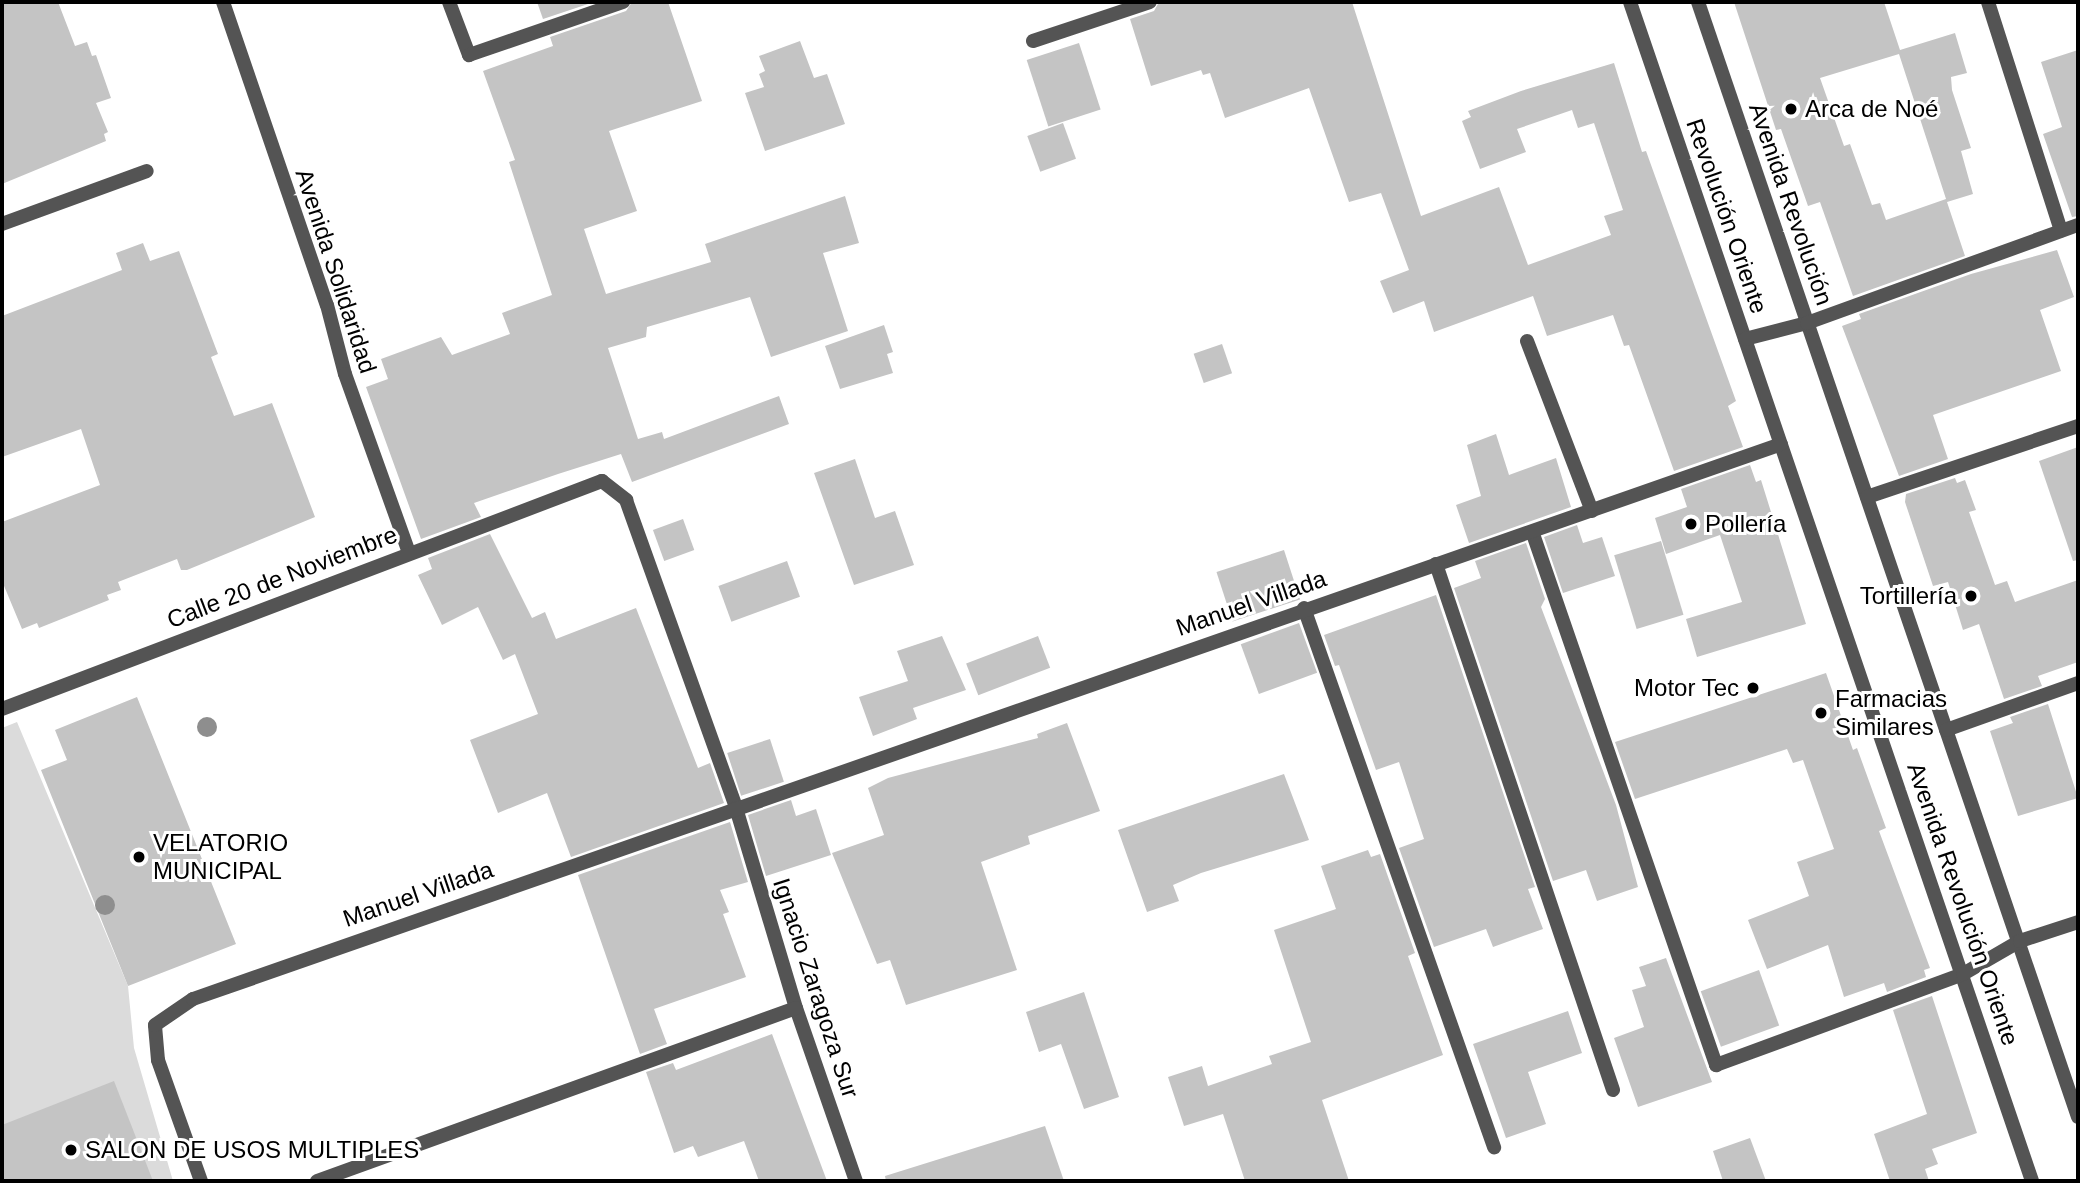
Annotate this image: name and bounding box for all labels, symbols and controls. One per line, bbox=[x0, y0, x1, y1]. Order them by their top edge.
place label: Arca de Noé bbox=[1805, 95, 1938, 123]
street label: Avenida Revolución bbox=[1743, 99, 1839, 309]
marker: Arca de Noé bbox=[1783, 101, 1799, 117]
street label: Revolución Oriente bbox=[1680, 115, 1774, 317]
street label: Avenida Solidaridad bbox=[289, 165, 383, 377]
place label: Pollería bbox=[1705, 510, 1786, 538]
marker: Pollería bbox=[1683, 516, 1699, 532]
street label: Calle 20 de Noviembre bbox=[163, 520, 401, 634]
street label: Manuel Villada bbox=[1172, 564, 1330, 642]
place label: Tortillería bbox=[1860, 582, 1957, 610]
marker: Tortillería bbox=[1963, 588, 1979, 604]
place label: Motor Tec bbox=[1634, 674, 1739, 702]
marker: Motor Tec bbox=[1745, 680, 1761, 696]
place label: Farmacias Similares bbox=[1835, 685, 1947, 741]
marker: Farmacias Similares bbox=[1813, 705, 1829, 721]
street label: Avenida Revolución Oriente bbox=[1901, 759, 2025, 1049]
place label: VELATORIO MUNICIPAL bbox=[153, 829, 288, 885]
marker: VELATORIO MUNICIPAL bbox=[131, 849, 147, 865]
street label: Manuel Villada bbox=[339, 855, 497, 933]
street label: Ignacio Zaragoza Sur bbox=[767, 874, 865, 1102]
place label: SALON DE USOS MULTIPLES bbox=[85, 1136, 419, 1164]
marker: SALON DE USOS MULTIPLES bbox=[63, 1142, 79, 1158]

